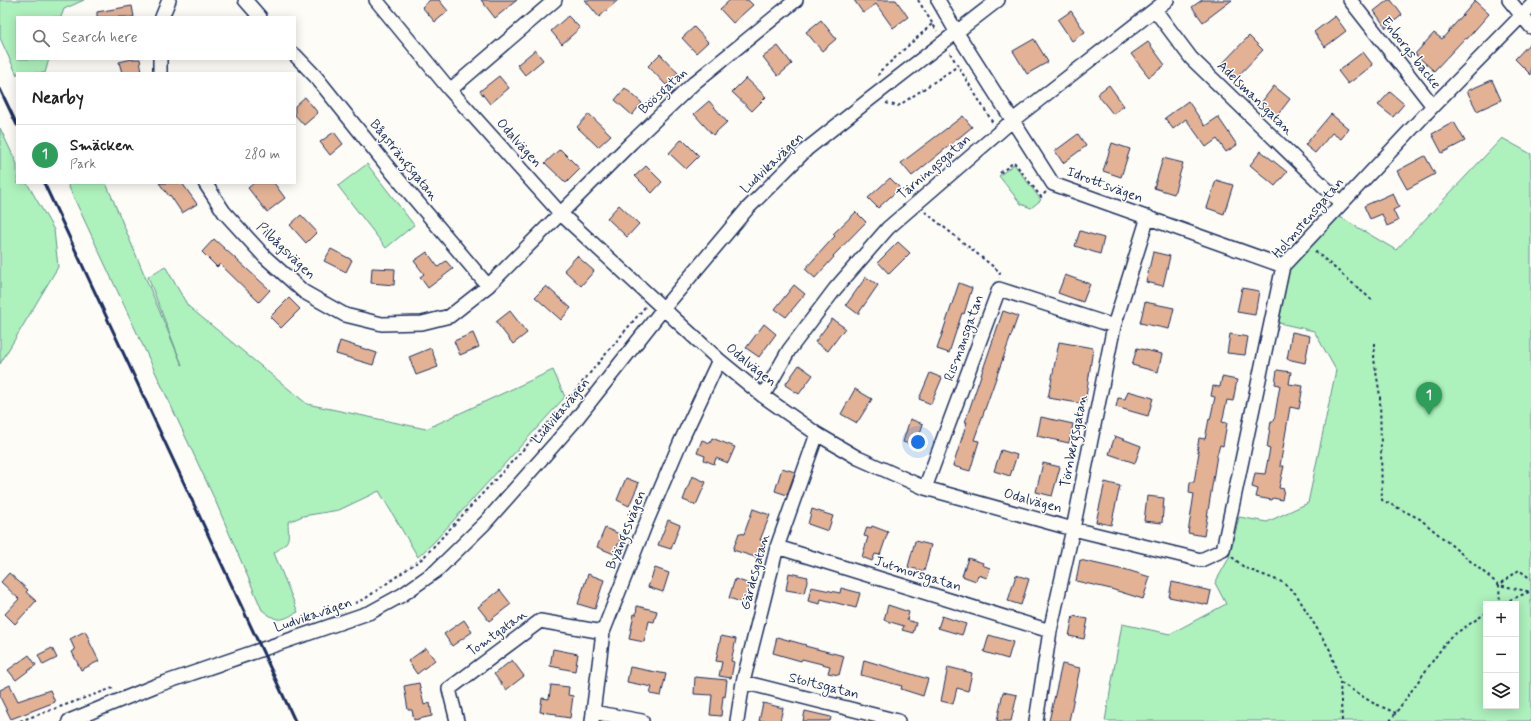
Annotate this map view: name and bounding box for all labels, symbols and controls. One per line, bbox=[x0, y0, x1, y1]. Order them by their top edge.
street label: Enborgs backe bbox=[1377, 13, 1445, 93]
search box bbox=[16, 16, 296, 60]
icon: search bbox=[30, 27, 52, 49]
text: Search here bbox=[62, 28, 138, 48]
street label: Adelsmansgatan bbox=[1213, 57, 1297, 139]
street label: Böösgatan bbox=[635, 64, 693, 120]
text: Nearby bbox=[32, 87, 84, 109]
street label: Odalvägen bbox=[492, 115, 546, 171]
street label: Bågsträngsgatan bbox=[364, 116, 442, 206]
street label: Ludvikavägen bbox=[737, 128, 807, 198]
street label: Tärningsgatan bbox=[894, 130, 975, 205]
text: Smäcken bbox=[70, 136, 134, 156]
text: 1 bbox=[42, 146, 48, 163]
text: 280 m bbox=[245, 146, 280, 163]
text: Park bbox=[70, 156, 96, 173]
street label: Idrottsvägen bbox=[1064, 163, 1146, 207]
street label: Holmstensgatan bbox=[1268, 174, 1349, 263]
street label: Pilbågsvägen bbox=[253, 218, 319, 284]
street label: Rismansgatan bbox=[940, 292, 989, 384]
street label: Odalvägen bbox=[722, 339, 780, 391]
street label: Ludvikavägen bbox=[528, 374, 594, 448]
pin: 1 bbox=[1416, 382, 1442, 415]
street label: Törnbergsgatan bbox=[1056, 393, 1094, 489]
your location bbox=[908, 432, 928, 452]
street label: Odalvägen bbox=[1002, 485, 1064, 517]
street label: Byängesvägen bbox=[602, 488, 652, 573]
street label: Gärdesgatan bbox=[736, 532, 774, 612]
street label: Jutmorsgatan bbox=[872, 552, 964, 597]
street label: Ludvikavägen bbox=[272, 593, 354, 637]
map controls bbox=[1483, 601, 1519, 709]
button: + bbox=[1483, 601, 1519, 637]
street label: Tomtgatan bbox=[464, 605, 530, 661]
button: − bbox=[1483, 637, 1519, 673]
street label: Stoltsgatan bbox=[787, 669, 861, 704]
button: layers bbox=[1483, 673, 1519, 709]

